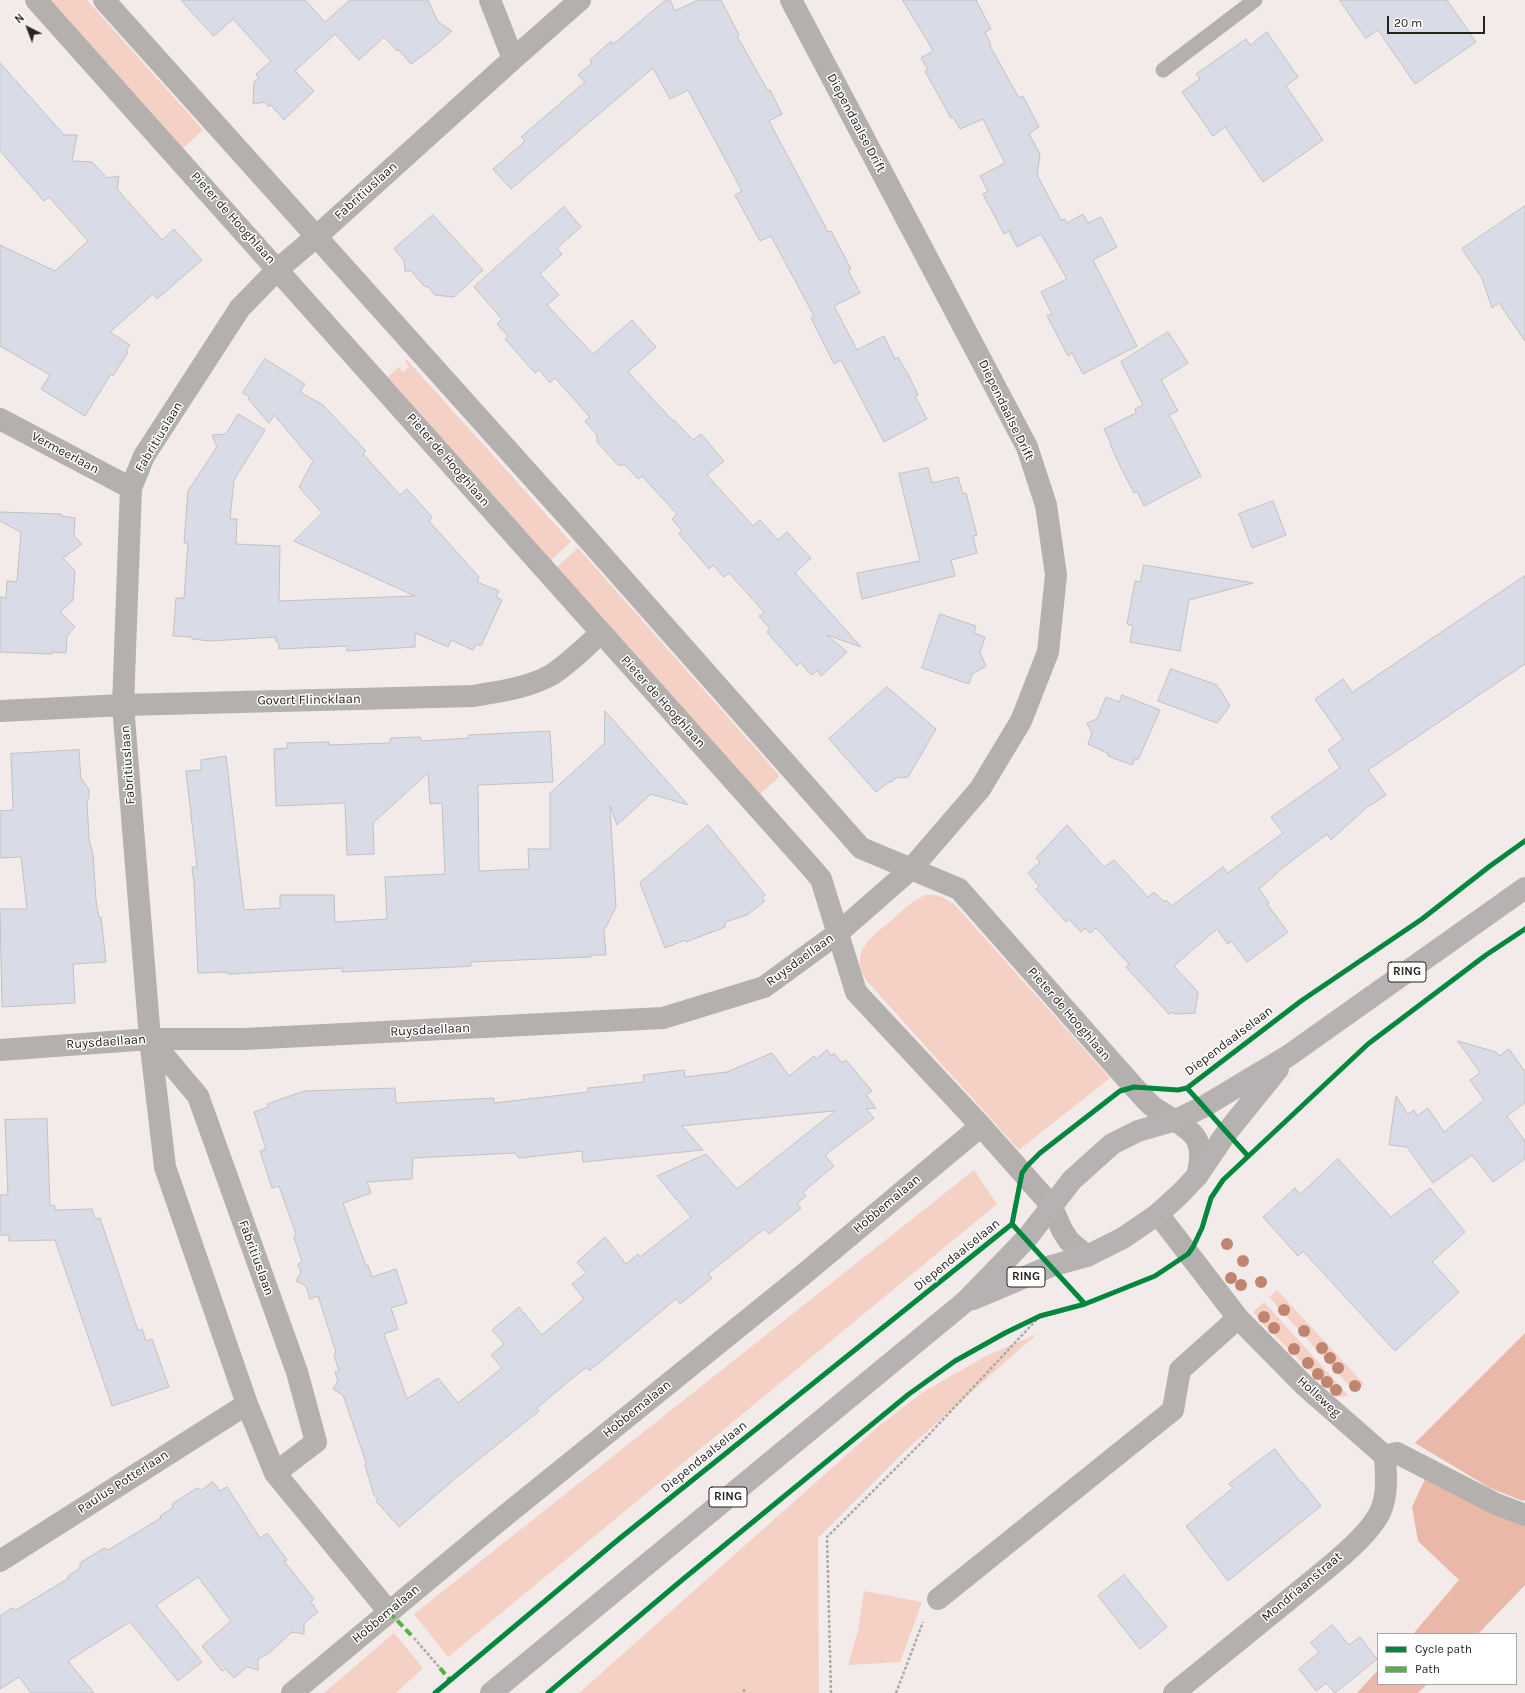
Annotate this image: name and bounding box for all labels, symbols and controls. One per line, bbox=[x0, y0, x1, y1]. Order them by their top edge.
north arrow bbox=[8, 8, 48, 48]
scale bar bbox=[1389, 8, 1487, 34]
text: N bbox=[12, 11, 27, 26]
text: 20 m bbox=[1394, 16, 1422, 30]
street label: Diependaalse Drift bbox=[823, 71, 889, 175]
street label: Fabritiuslaan bbox=[331, 159, 401, 223]
street label: Pieter de Hooghlaan bbox=[188, 169, 278, 267]
street label: Diependaalse Drift bbox=[975, 357, 1037, 463]
street label: Fabritiuslaan bbox=[132, 399, 186, 475]
street label: Pieter de Hooghlaan bbox=[403, 410, 493, 510]
street label: Vermeerlaan bbox=[29, 429, 101, 477]
street label: Pieter de Hooghlaan bbox=[618, 653, 708, 751]
street label: Govert Flincklaan bbox=[257, 691, 361, 709]
street label: Fabritiuslaan bbox=[117, 725, 139, 805]
street label: Ruysdaellaan bbox=[763, 930, 837, 990]
road number: RING bbox=[1388, 962, 1426, 982]
street label: Pieter de Hooghlaan bbox=[1024, 964, 1114, 1064]
street label: Diependaalselaan bbox=[1182, 1003, 1276, 1079]
street label: Ruysdaellaan bbox=[390, 1020, 470, 1040]
street label: Ruysdaellaan bbox=[66, 1031, 146, 1053]
street label: Hobbemalaan bbox=[850, 1171, 924, 1237]
street label: Diependaalselaan bbox=[911, 1216, 1003, 1294]
street label: Fabritiuslaan bbox=[235, 1218, 277, 1298]
road number: RING bbox=[1007, 1267, 1045, 1287]
street label: Holleweg bbox=[1294, 1373, 1344, 1421]
street label: Hobbemalaan bbox=[600, 1377, 674, 1441]
street label: Diependaalselaan bbox=[658, 1418, 750, 1496]
street label: Paulus Potterlaan bbox=[75, 1447, 171, 1517]
road number: RING bbox=[709, 1487, 747, 1507]
street label: Mondriaanstraat bbox=[1259, 1549, 1345, 1625]
street label: Hobbemalaan bbox=[349, 1581, 423, 1647]
legend bbox=[1377, 1633, 1517, 1685]
text: Cycle path bbox=[1415, 1642, 1472, 1656]
text: Path bbox=[1415, 1662, 1440, 1676]

